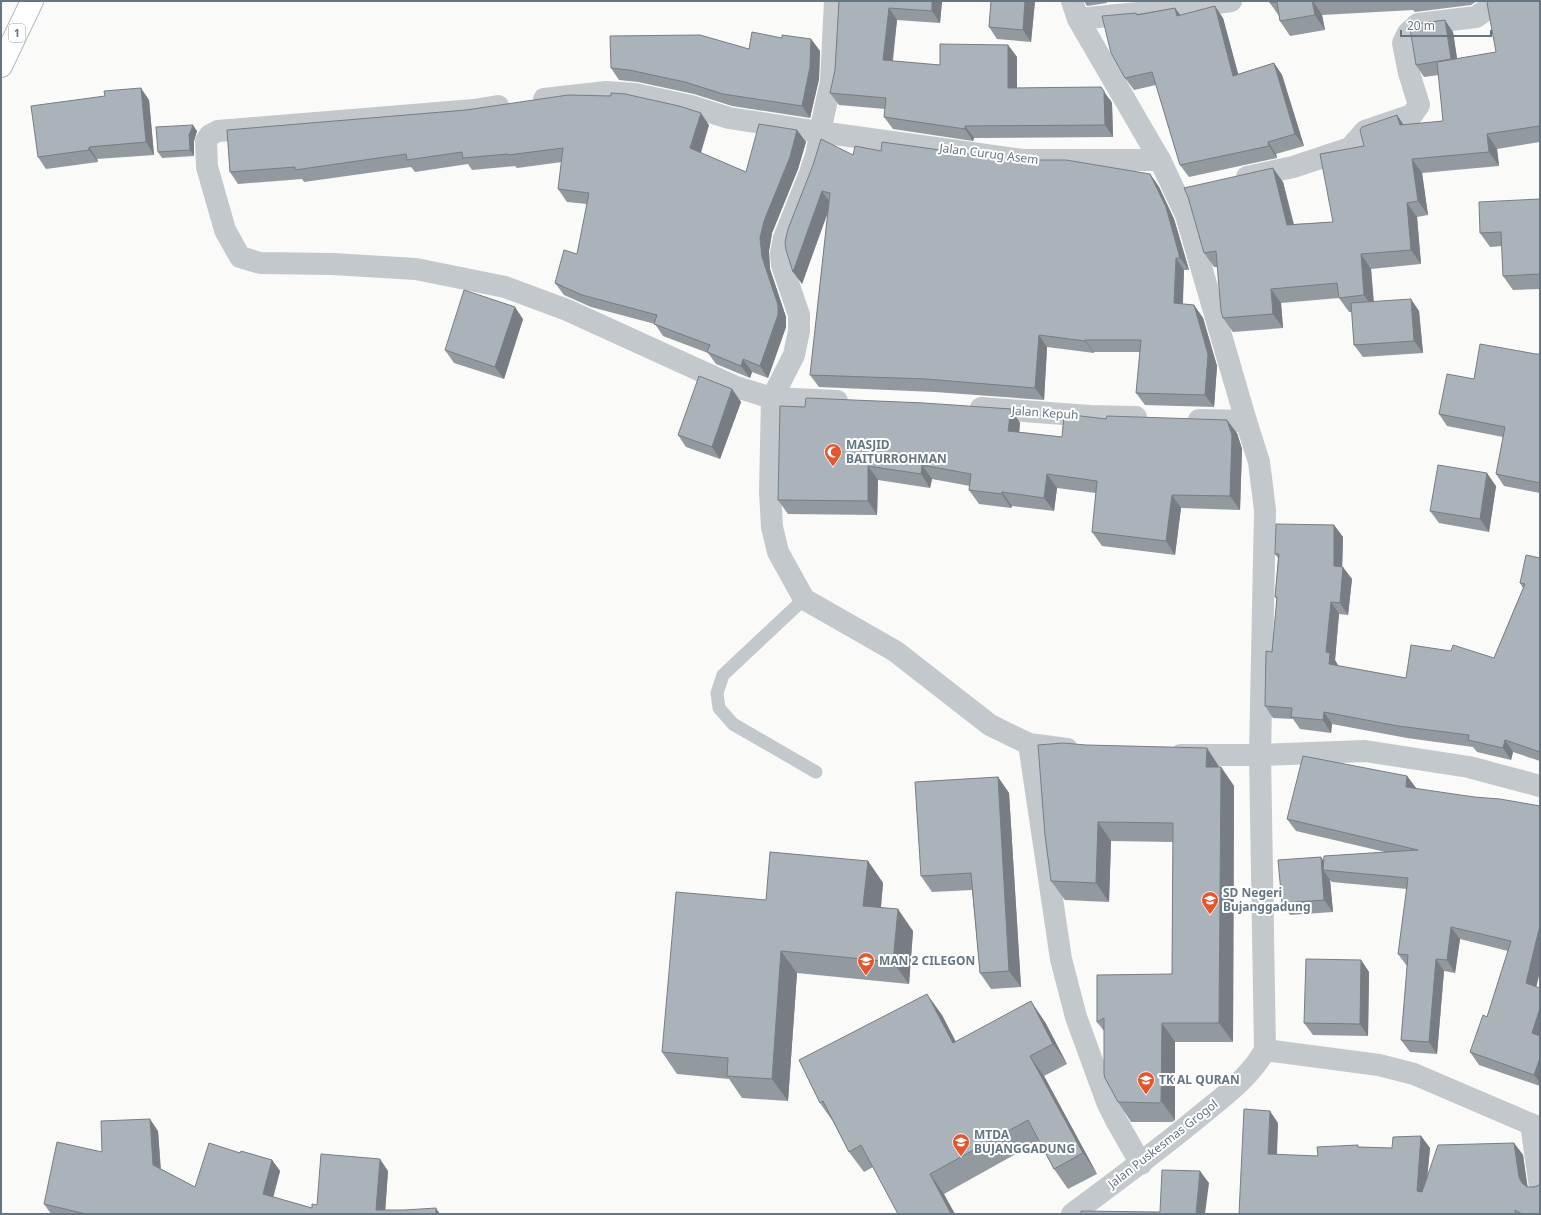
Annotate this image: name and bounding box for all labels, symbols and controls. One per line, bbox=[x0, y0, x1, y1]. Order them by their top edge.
scale bar bbox=[1401, 12, 1491, 38]
text: 20 m bbox=[1407, 17, 1435, 34]
road number: 1 bbox=[9, 24, 25, 42]
street label: Jalan Curug Asem bbox=[938, 139, 1040, 168]
street label: Jalan Kepuh bbox=[1010, 402, 1079, 423]
place label: MASJID BAITURROHMAN bbox=[846, 436, 947, 467]
mosque icon: MASJID BAITURROHMAN bbox=[823, 442, 843, 467]
place label: SD Negeri Bujanggadung bbox=[1223, 884, 1310, 915]
school or university icon: SD Negeri Bujanggadung bbox=[1200, 890, 1220, 915]
school or university icon: MAN 2 CILEGON bbox=[856, 951, 876, 976]
place label: MAN 2 CILEGON bbox=[879, 952, 975, 969]
school or university icon: TK AL QURAN bbox=[1136, 1070, 1156, 1095]
place label: TK AL QURAN bbox=[1159, 1071, 1240, 1088]
street label: Jalan Puskesmas Grogol bbox=[1103, 1095, 1221, 1192]
place label: MTDA BUJANGGADUNG bbox=[974, 1126, 1075, 1157]
school or university icon: MTDA BUJANGGADUNG bbox=[951, 1132, 971, 1157]

